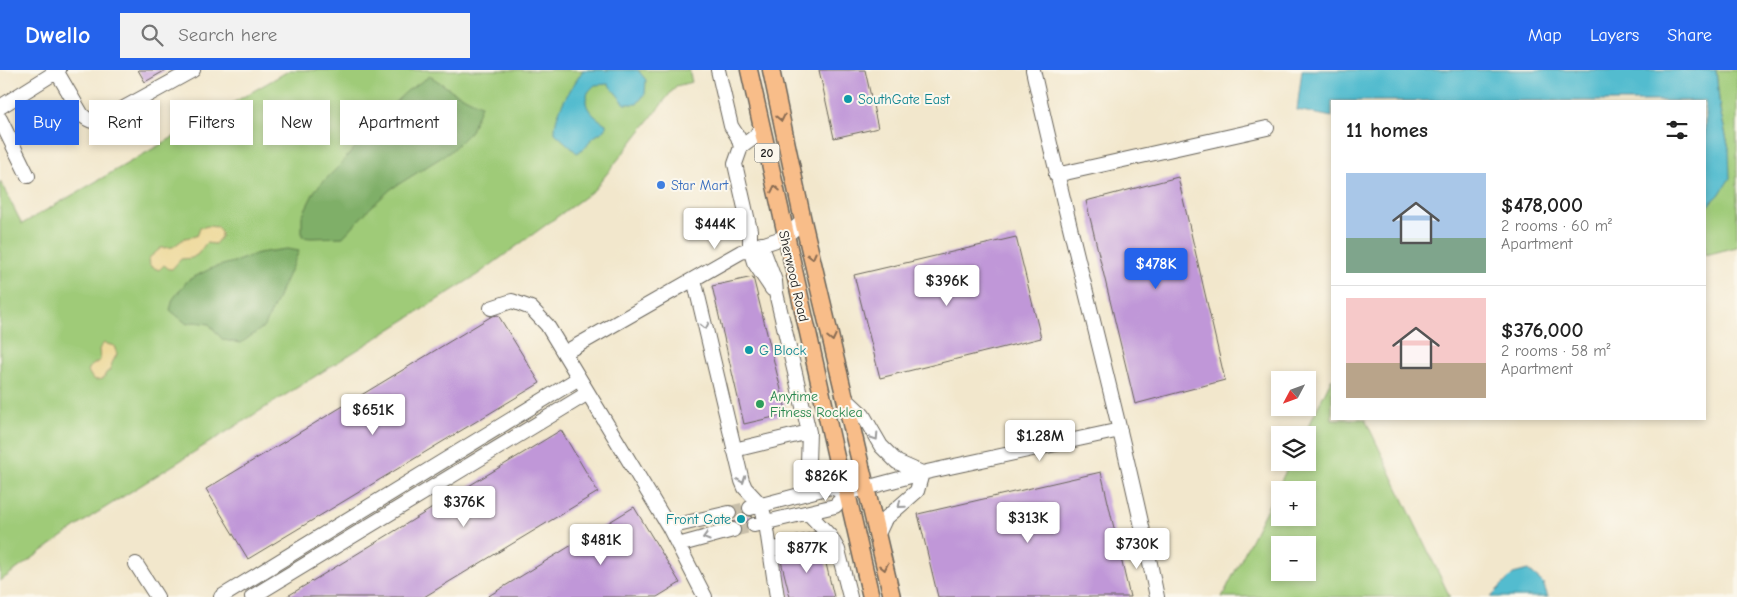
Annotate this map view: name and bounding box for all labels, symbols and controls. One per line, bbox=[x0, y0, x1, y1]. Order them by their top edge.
search box bbox=[120, 13, 470, 58]
text: Dwello bbox=[25, 21, 90, 49]
icon: search bbox=[138, 21, 166, 49]
text: Search here bbox=[178, 24, 277, 46]
text: Map bbox=[1528, 25, 1562, 46]
text: Layers bbox=[1590, 25, 1639, 46]
text: Share bbox=[1667, 25, 1712, 46]
place label: SouthGate East bbox=[858, 91, 951, 108]
marker: SouthGate East bbox=[842, 93, 854, 105]
chip: Buy bbox=[15, 100, 79, 145]
chip: Rent bbox=[89, 100, 160, 145]
chip: Filters bbox=[170, 100, 253, 145]
chip: New bbox=[263, 100, 330, 145]
chip: Apartment bbox=[340, 100, 457, 145]
one-way arrow bbox=[775, 113, 786, 122]
icon: filters bbox=[1663, 116, 1691, 144]
text: 11 homes bbox=[1346, 118, 1428, 142]
road number: 20 bbox=[754, 144, 780, 162]
place label: Star Mart bbox=[671, 177, 729, 194]
marker: Star Mart bbox=[655, 179, 667, 191]
one-way arrow bbox=[770, 185, 781, 194]
icon: home bbox=[1386, 193, 1446, 253]
text: $478,000 bbox=[1501, 193, 1583, 217]
pin: $444K bbox=[680, 208, 750, 250]
text: $444K bbox=[694, 215, 736, 233]
text: 2 rooms · 60 m² bbox=[1501, 217, 1612, 235]
street label: Sherwood Road bbox=[775, 229, 812, 323]
text: Apartment bbox=[1501, 235, 1573, 253]
pin: $478K bbox=[1121, 248, 1191, 290]
one-way arrow bbox=[806, 251, 817, 260]
text: $478K bbox=[1135, 255, 1177, 273]
pin: $396K bbox=[912, 264, 982, 307]
text: $396K bbox=[925, 272, 969, 290]
icon: home bbox=[1386, 318, 1446, 378]
text: $376,000 bbox=[1501, 318, 1584, 342]
one-way arrow bbox=[699, 322, 710, 331]
one-way arrow bbox=[826, 334, 837, 343]
place label: G Block bbox=[759, 342, 807, 359]
text: 2 rooms · 58 m² bbox=[1501, 342, 1611, 360]
marker: G Block bbox=[743, 344, 755, 356]
text: Apartment bbox=[1501, 360, 1573, 378]
north arrow bbox=[1271, 371, 1316, 416]
map controls bbox=[1271, 371, 1316, 581]
place label: Anytime Fitness Rocklea bbox=[770, 388, 863, 421]
pin: $651K bbox=[338, 394, 408, 436]
marker: Anytime Fitness Rocklea bbox=[754, 398, 766, 410]
text: $651K bbox=[352, 401, 394, 419]
pin: $1.28M bbox=[999, 420, 1081, 462]
button: layers bbox=[1271, 426, 1316, 471]
text: $1.28M bbox=[1016, 427, 1064, 445]
one-way arrow bbox=[869, 431, 878, 441]
pin: $826K bbox=[791, 460, 861, 502]
text: $826K bbox=[804, 467, 848, 485]
one-way arrow bbox=[737, 475, 747, 484]
button: + bbox=[1271, 481, 1316, 526]
pin: $376K bbox=[429, 486, 499, 528]
text: $376K bbox=[443, 493, 485, 511]
one-way arrow bbox=[897, 499, 906, 508]
pin: $313K bbox=[993, 502, 1063, 544]
text: $313K bbox=[1008, 509, 1048, 527]
place label: Front Gate bbox=[666, 511, 731, 528]
marker: Front Gate bbox=[735, 513, 747, 525]
pin: $481K bbox=[566, 524, 636, 566]
pin: $730K bbox=[1102, 528, 1172, 570]
text: $481K bbox=[581, 531, 621, 549]
one-way arrow bbox=[702, 532, 711, 542]
pin: $877K bbox=[772, 532, 842, 574]
text: $730K bbox=[1116, 535, 1158, 553]
button: − bbox=[1271, 536, 1316, 581]
text: $877K bbox=[786, 539, 828, 557]
one-way arrow bbox=[878, 562, 889, 571]

